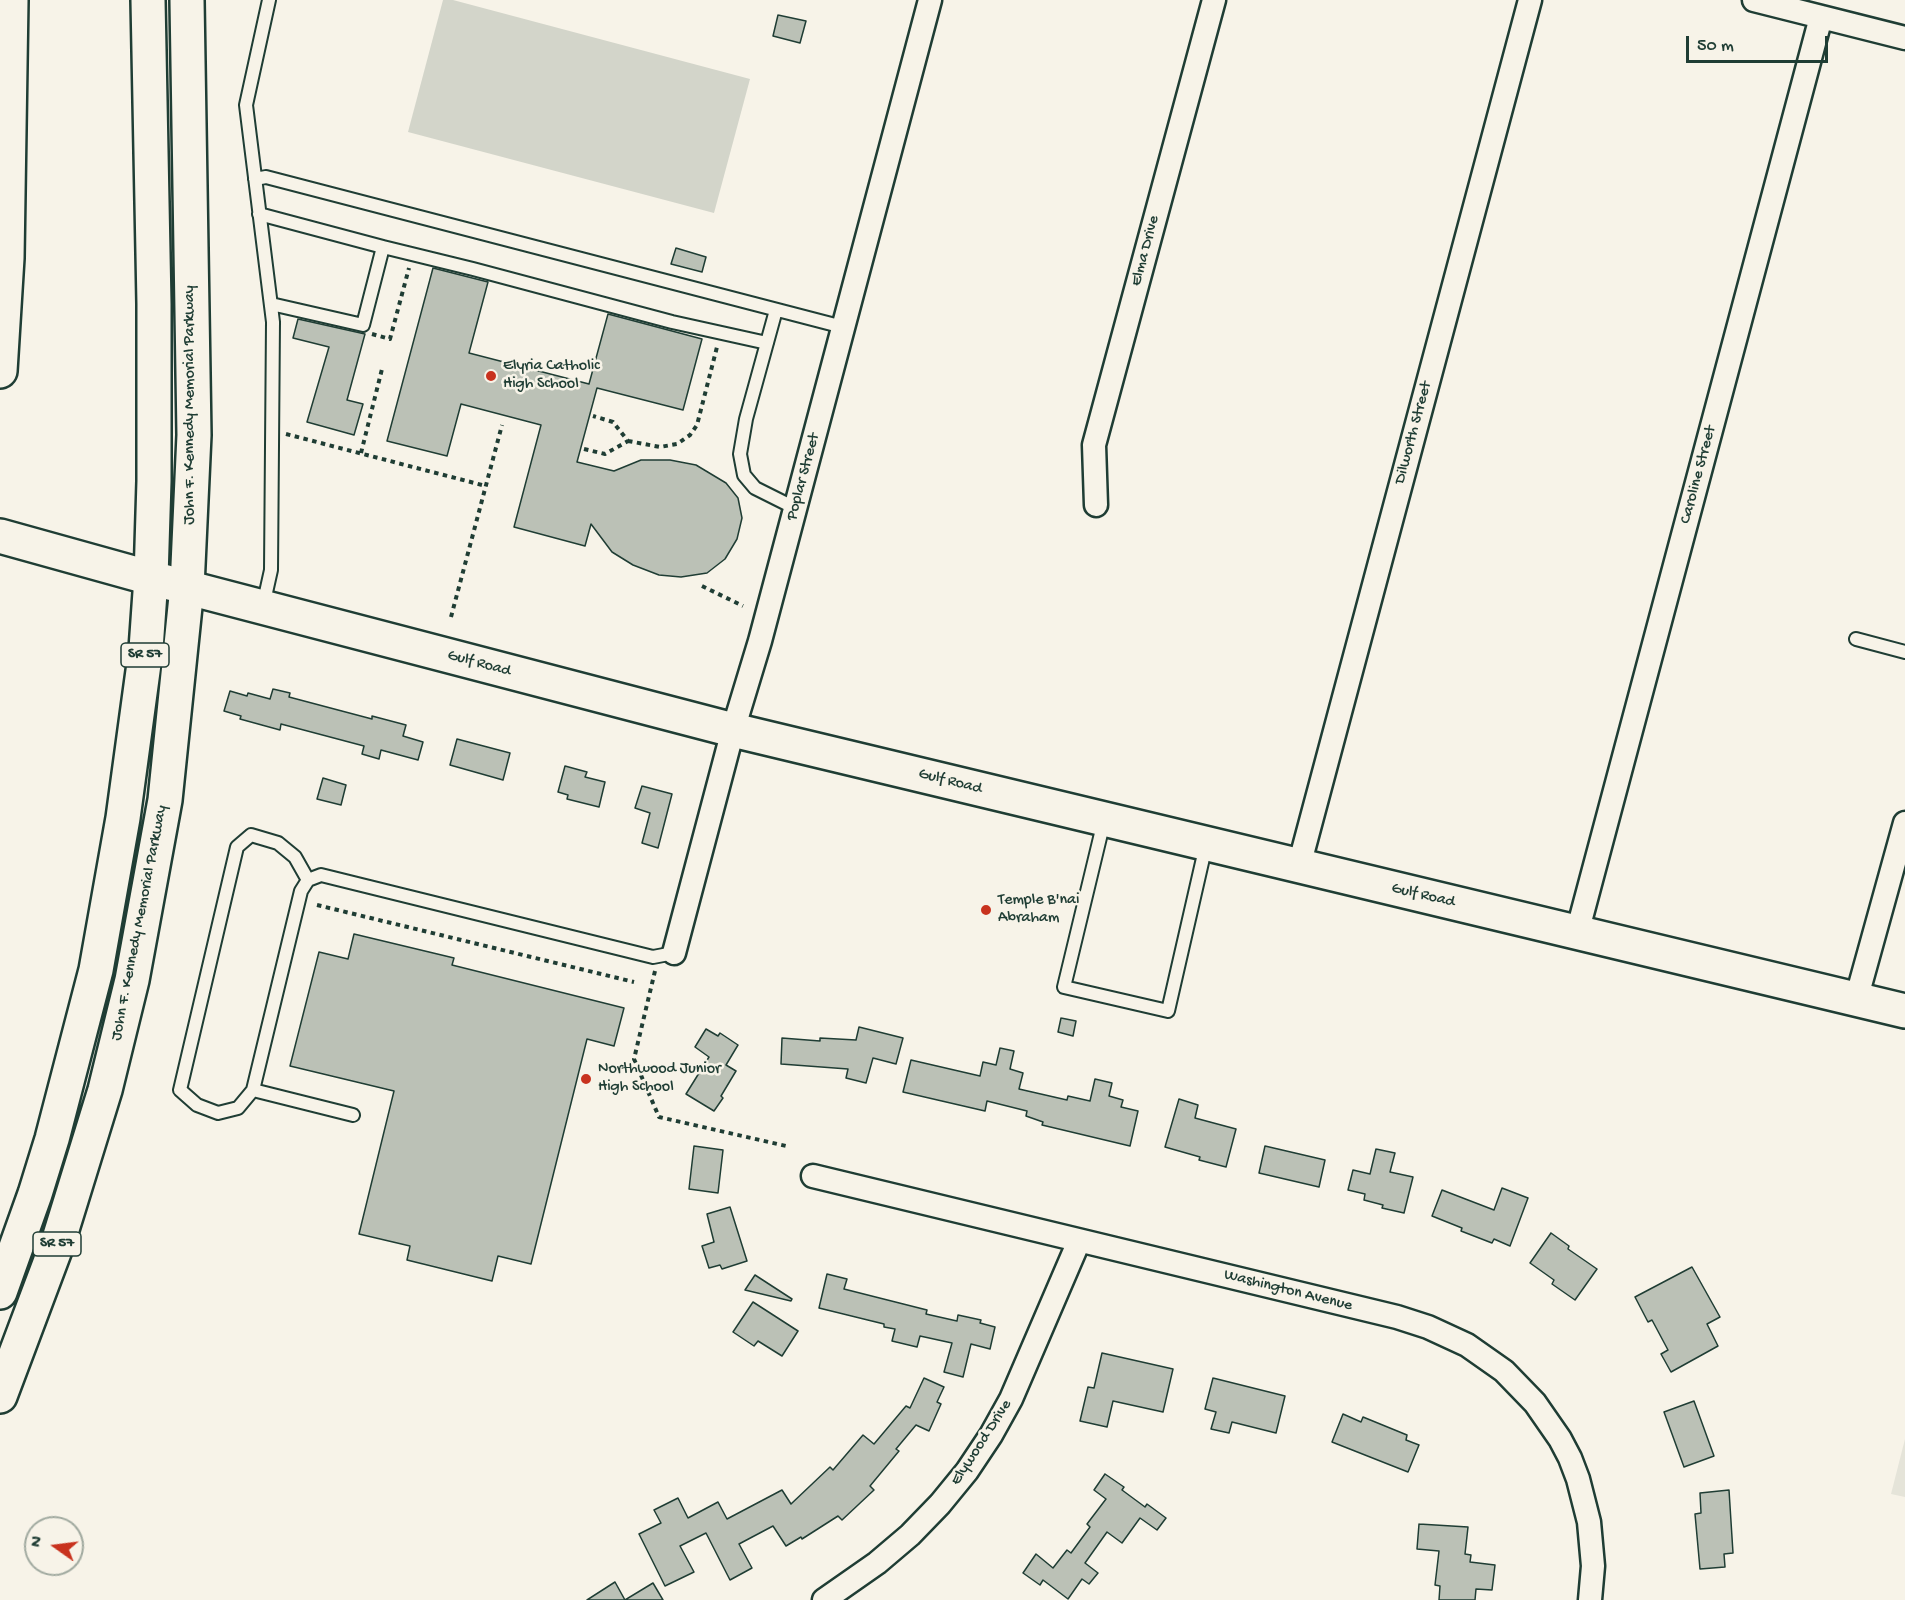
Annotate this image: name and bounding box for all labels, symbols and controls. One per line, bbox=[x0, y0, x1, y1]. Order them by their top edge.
scale bar bbox=[1689, 24, 1832, 62]
text: 50 m bbox=[1697, 36, 1734, 57]
street label: Elma Drive bbox=[1127, 214, 1165, 288]
street label: John F. Kennedy Memorial Parkway bbox=[181, 285, 201, 525]
place label: Elyria Catholic High School bbox=[503, 357, 600, 395]
marker: Elyria Catholic High School bbox=[484, 369, 498, 383]
street label: Dilworth Street bbox=[1391, 380, 1437, 486]
street label: Caroline Street bbox=[1677, 424, 1721, 526]
street label: Poplar Street bbox=[783, 431, 825, 523]
road number: SR 57 bbox=[121, 643, 169, 667]
street label: Gulf Road bbox=[445, 646, 513, 682]
street label: Gulf Road bbox=[916, 765, 984, 799]
street label: John F. Kennedy Memorial Parkway bbox=[108, 804, 172, 1042]
street label: Gulf Road bbox=[1389, 879, 1457, 913]
place label: Temple B'nai Abraham bbox=[998, 891, 1079, 929]
marker: Temple B'nai Abraham bbox=[979, 903, 993, 917]
place label: Northwood Junior High School bbox=[598, 1060, 721, 1098]
marker: Northwood Junior High School bbox=[579, 1072, 593, 1086]
road number: SR 57 bbox=[33, 1232, 81, 1256]
street label: Washington Avenue bbox=[1222, 1266, 1354, 1316]
street label: Elywood Drive bbox=[947, 1397, 1017, 1489]
north arrow bbox=[24, 1516, 84, 1576]
text: N bbox=[28, 1535, 48, 1549]

